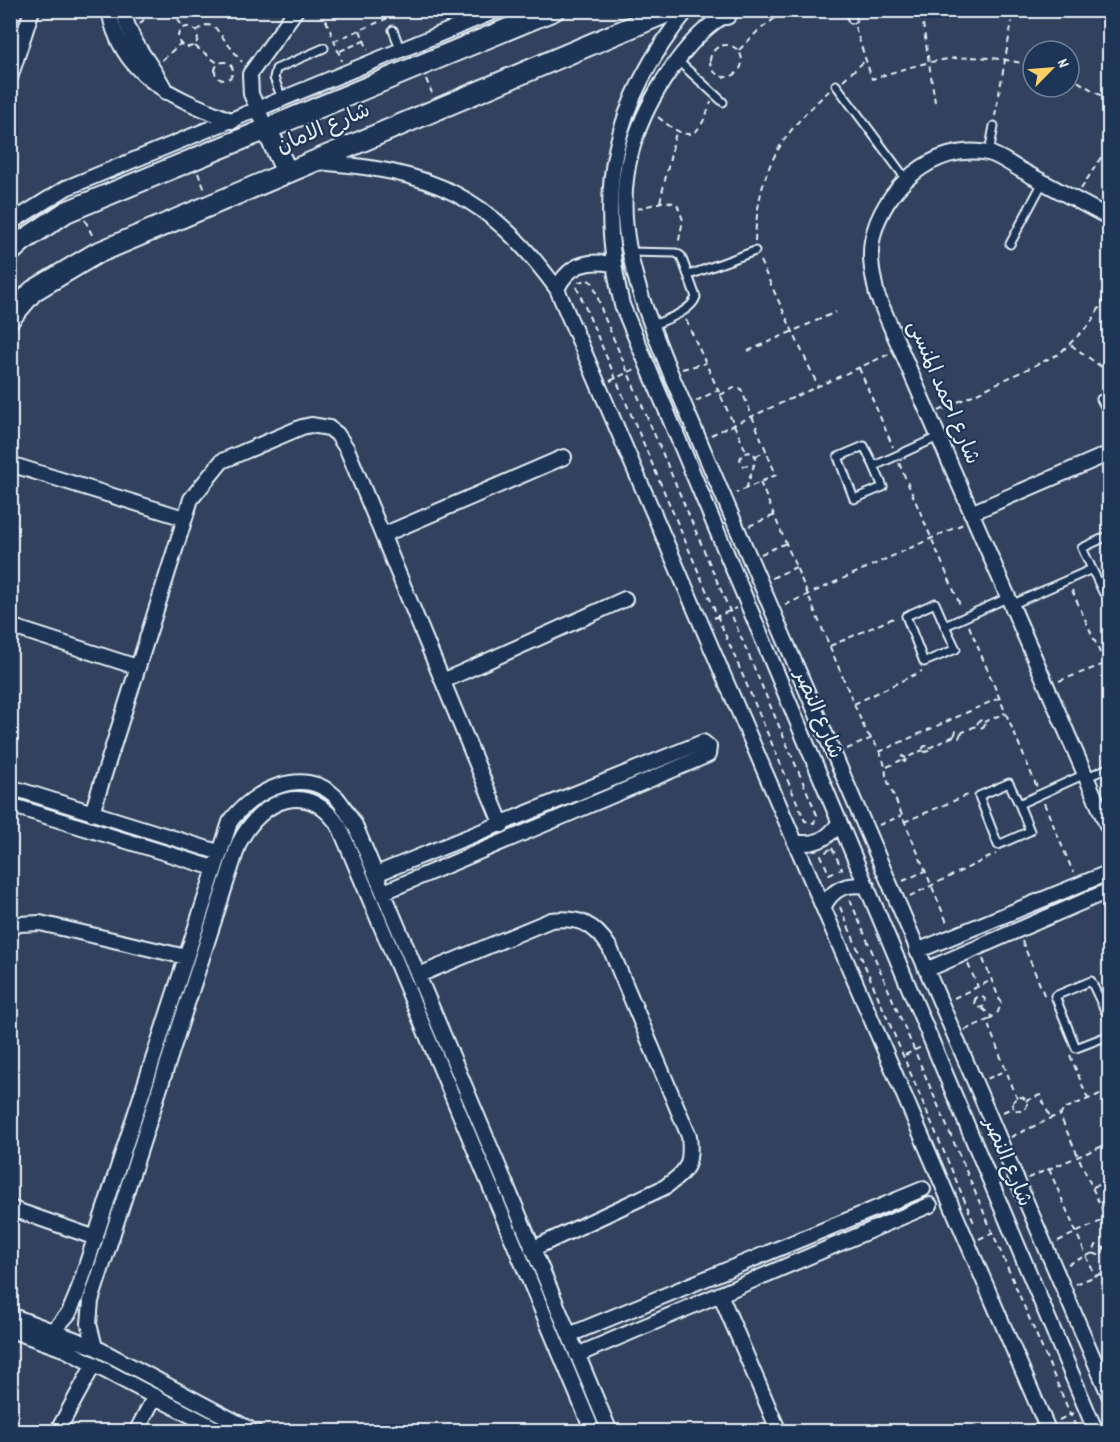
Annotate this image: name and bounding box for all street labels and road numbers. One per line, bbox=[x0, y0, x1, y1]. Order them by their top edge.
street label: شارع الامان bbox=[273, 97, 375, 163]
street label: شارع احمد المنسى bbox=[898, 316, 986, 470]
street label: شارع النصر bbox=[784, 664, 849, 764]
street label: شارع النصر bbox=[973, 1112, 1038, 1212]

